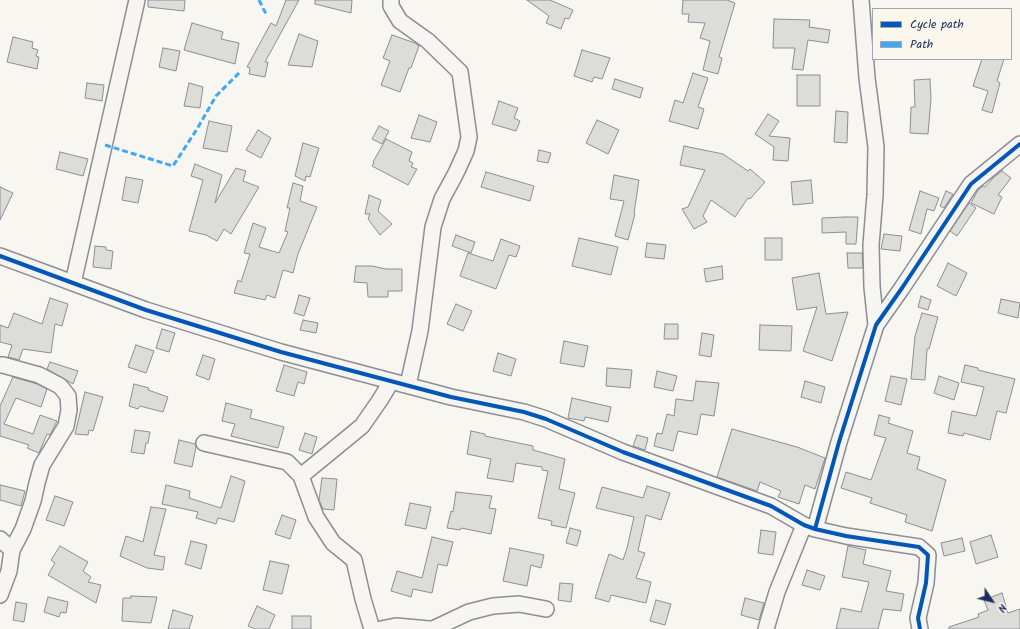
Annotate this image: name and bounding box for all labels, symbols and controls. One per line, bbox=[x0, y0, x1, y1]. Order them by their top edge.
legend bbox=[872, 8, 1012, 60]
text: Cycle path bbox=[910, 15, 964, 34]
text: Path bbox=[910, 35, 933, 54]
north arrow bbox=[972, 581, 1012, 621]
text: N bbox=[992, 600, 1011, 616]

